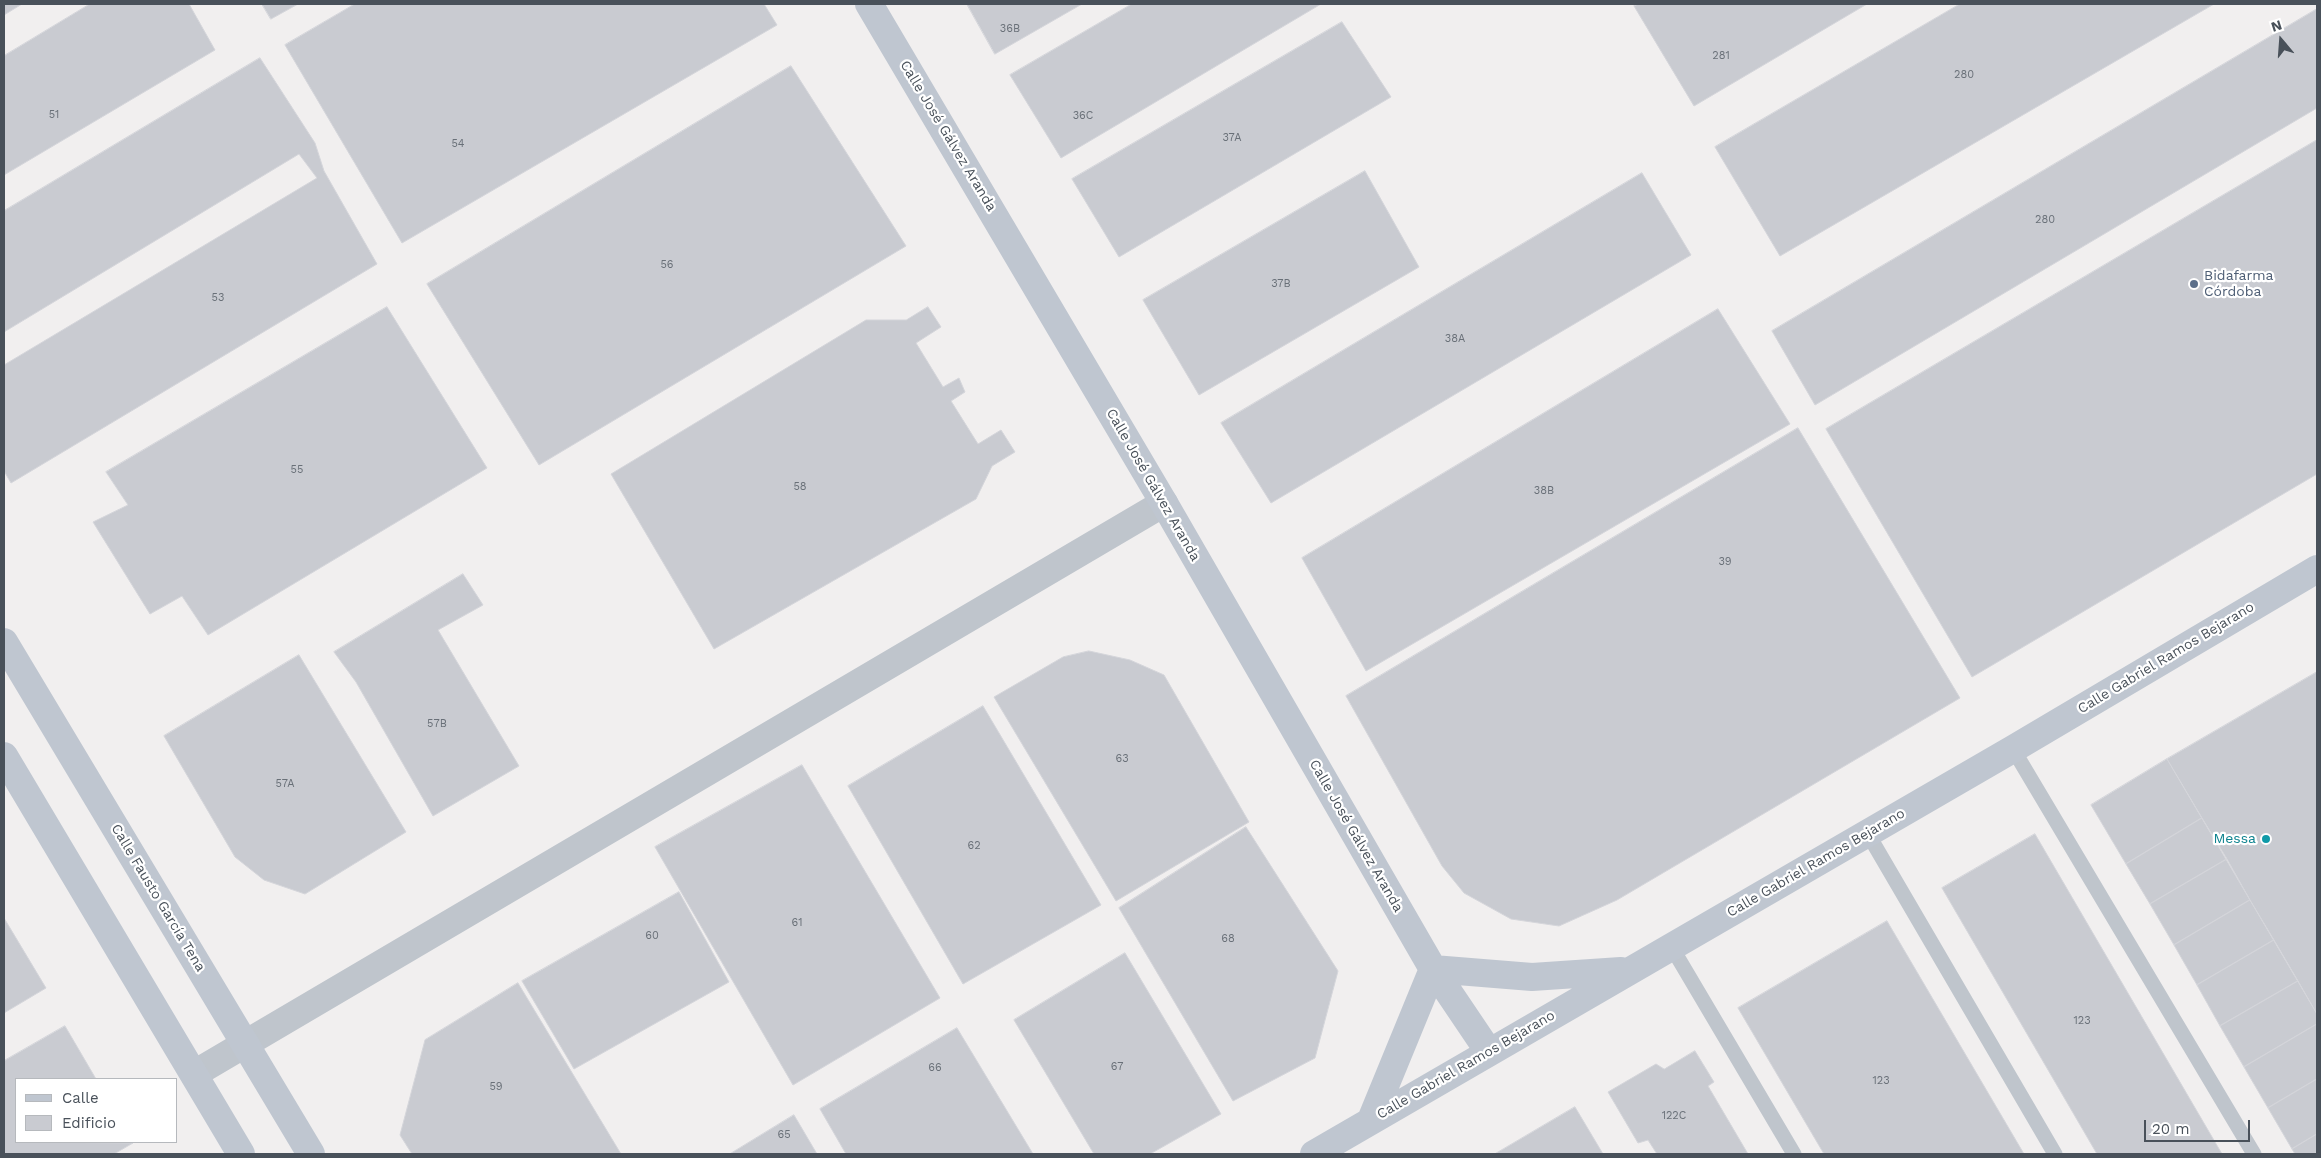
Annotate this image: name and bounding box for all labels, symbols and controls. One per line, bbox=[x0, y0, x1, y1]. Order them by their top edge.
north arrow bbox=[2256, 15, 2306, 65]
text: N bbox=[2269, 17, 2284, 35]
house number: 36B bbox=[1000, 22, 1020, 36]
house number: 281 bbox=[1712, 49, 1730, 63]
street label: Calle José Gálvez Aranda bbox=[896, 57, 1000, 215]
house number: 280 bbox=[1954, 68, 1974, 82]
house number: 51 bbox=[49, 108, 59, 122]
house number: 36C bbox=[1073, 109, 1093, 123]
house number: 37A bbox=[1223, 131, 1241, 145]
house number: 54 bbox=[451, 137, 465, 151]
house number: 280 bbox=[2035, 213, 2055, 227]
house number: 56 bbox=[660, 258, 674, 272]
place label: Bidafarma Córdoba bbox=[2204, 268, 2273, 300]
house number: 37B bbox=[1271, 277, 1291, 291]
marker: Bidafarma Córdoba bbox=[2188, 278, 2200, 290]
house number: 53 bbox=[212, 291, 224, 305]
house number: 38A bbox=[1445, 332, 1465, 346]
street label: Calle José Gálvez Aranda bbox=[1102, 406, 1204, 564]
house number: 55 bbox=[291, 463, 303, 477]
house number: 58 bbox=[793, 480, 807, 494]
house number: 38B bbox=[1534, 484, 1554, 498]
house number: 39 bbox=[1718, 555, 1732, 569]
street label: Calle Gabriel Ramos Bejarano bbox=[2075, 599, 2257, 717]
house number: 57B bbox=[427, 717, 447, 731]
house number: 63 bbox=[1115, 752, 1129, 766]
street label: Calle José Gálvez Aranda bbox=[1305, 757, 1407, 915]
house number: 57A bbox=[275, 777, 295, 791]
street label: Calle Gabriel Ramos Bejarano bbox=[1724, 805, 1908, 921]
street label: Calle Fausto García Tena bbox=[107, 821, 209, 975]
place label: Messa bbox=[2213, 831, 2256, 847]
marker: Messa bbox=[2260, 833, 2272, 845]
house number: 62 bbox=[967, 839, 981, 853]
house number: 61 bbox=[792, 916, 802, 930]
house number: 60 bbox=[645, 929, 659, 943]
house number: 68 bbox=[1221, 932, 1235, 946]
street label: Calle Gabriel Ramos Bejarano bbox=[1374, 1007, 1558, 1123]
house number: 123 bbox=[2073, 1014, 2091, 1028]
house number: 67 bbox=[1111, 1060, 1123, 1074]
house number: 66 bbox=[928, 1061, 942, 1075]
house number: 123 bbox=[1872, 1074, 1890, 1088]
legend bbox=[15, 1078, 178, 1143]
house number: 59 bbox=[489, 1080, 503, 1094]
text: Calle bbox=[62, 1089, 99, 1107]
house number: 122C bbox=[1662, 1109, 1686, 1123]
scale bar bbox=[2146, 1110, 2252, 1142]
text: Edificio bbox=[62, 1114, 116, 1132]
text: 20 m bbox=[2152, 1120, 2190, 1138]
house number: 65 bbox=[777, 1128, 791, 1142]

